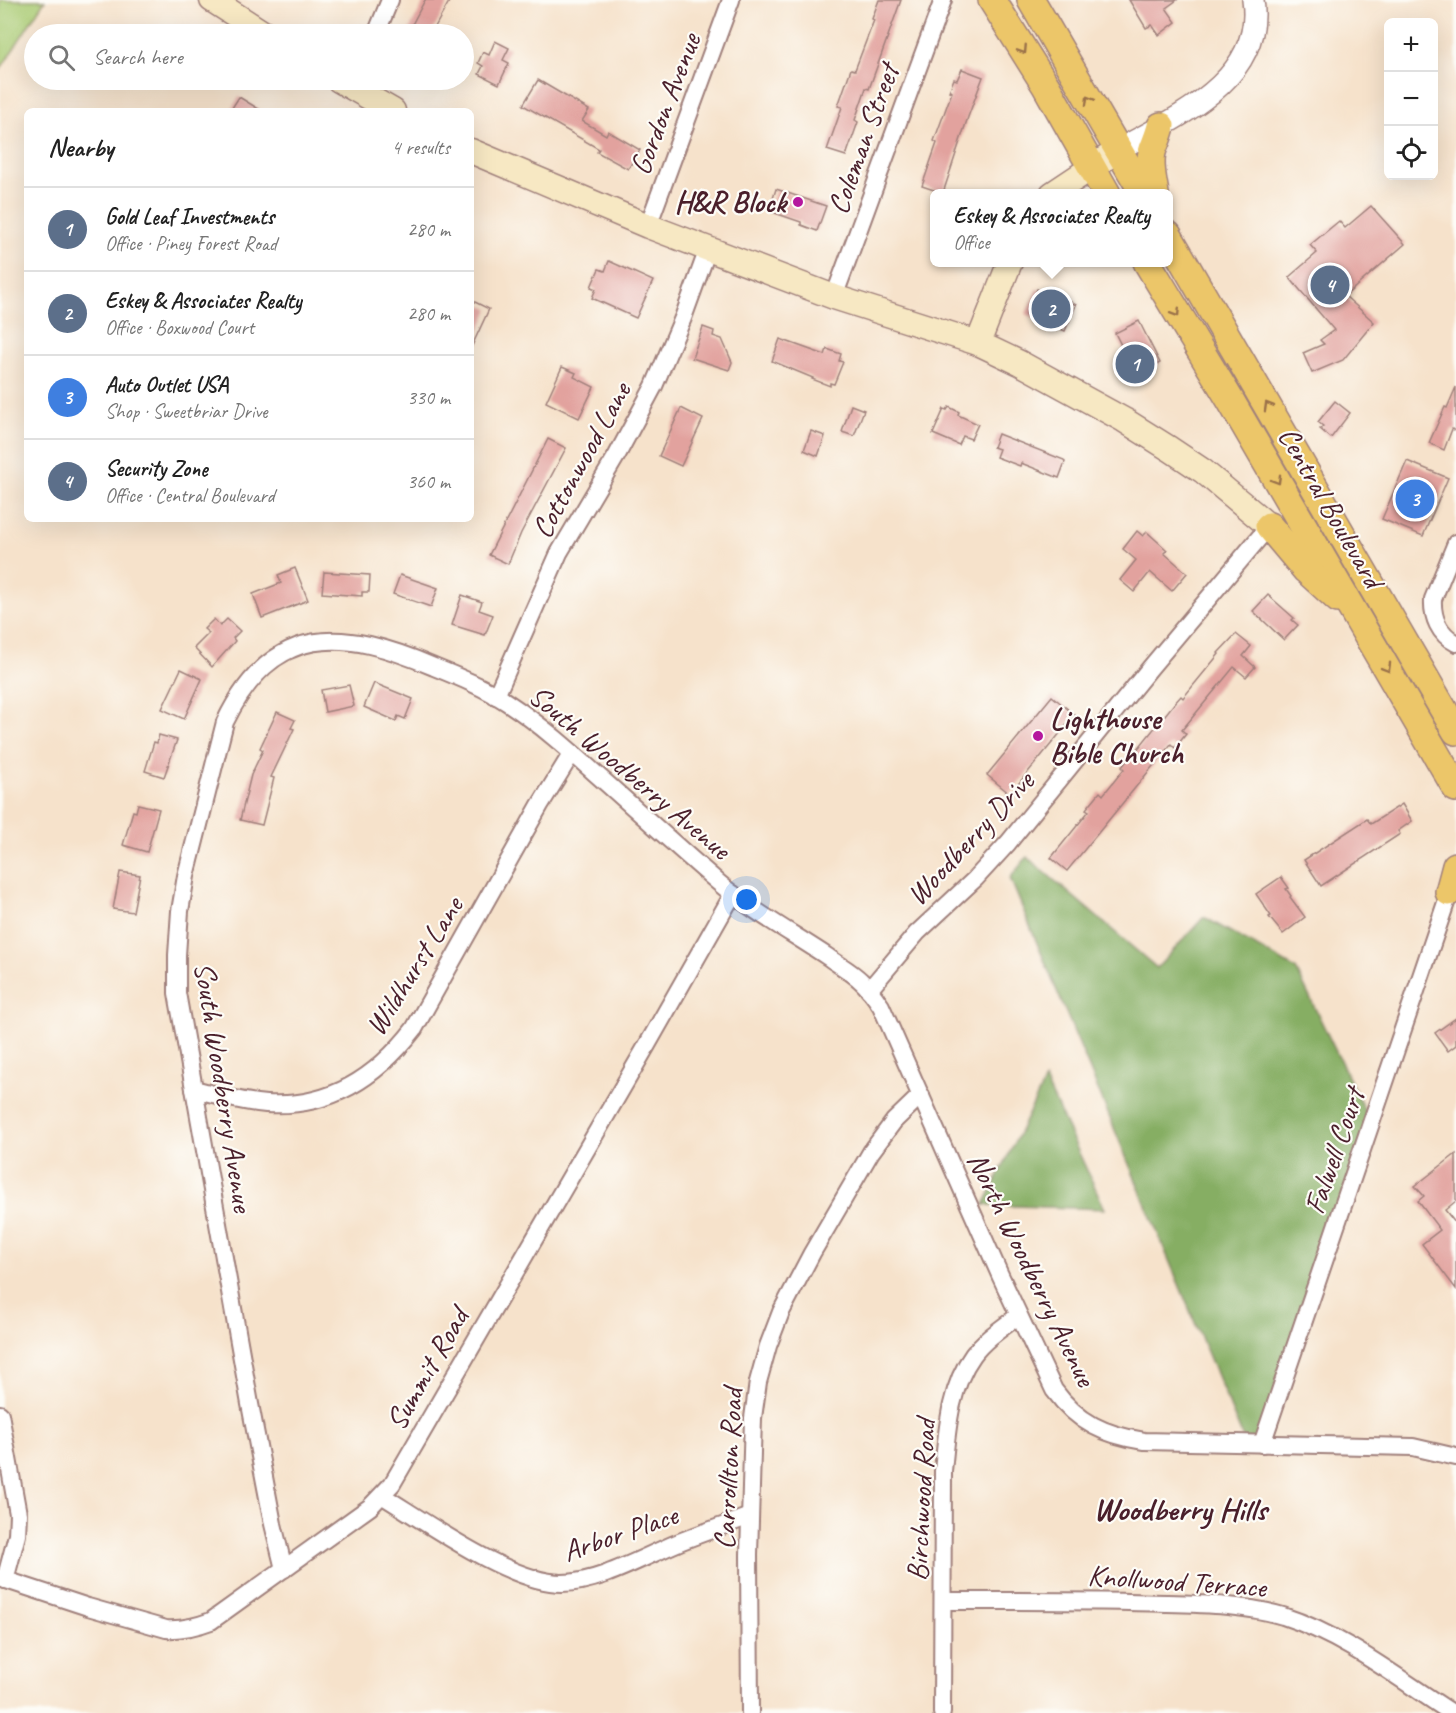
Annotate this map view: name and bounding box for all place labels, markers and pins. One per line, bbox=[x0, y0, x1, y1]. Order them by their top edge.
place label: H&R Block bbox=[674, 183, 789, 221]
marker: H&R Block bbox=[791, 195, 805, 209]
pin: 4 bbox=[1310, 262, 1350, 308]
pin: 2 bbox=[1032, 286, 1070, 332]
pin: 1 bbox=[1116, 342, 1154, 386]
pin: 3 bbox=[1396, 476, 1434, 522]
place label: Lighthouse Bible Church bbox=[1050, 700, 1184, 772]
marker: Lighthouse Bible Church bbox=[1031, 729, 1045, 743]

